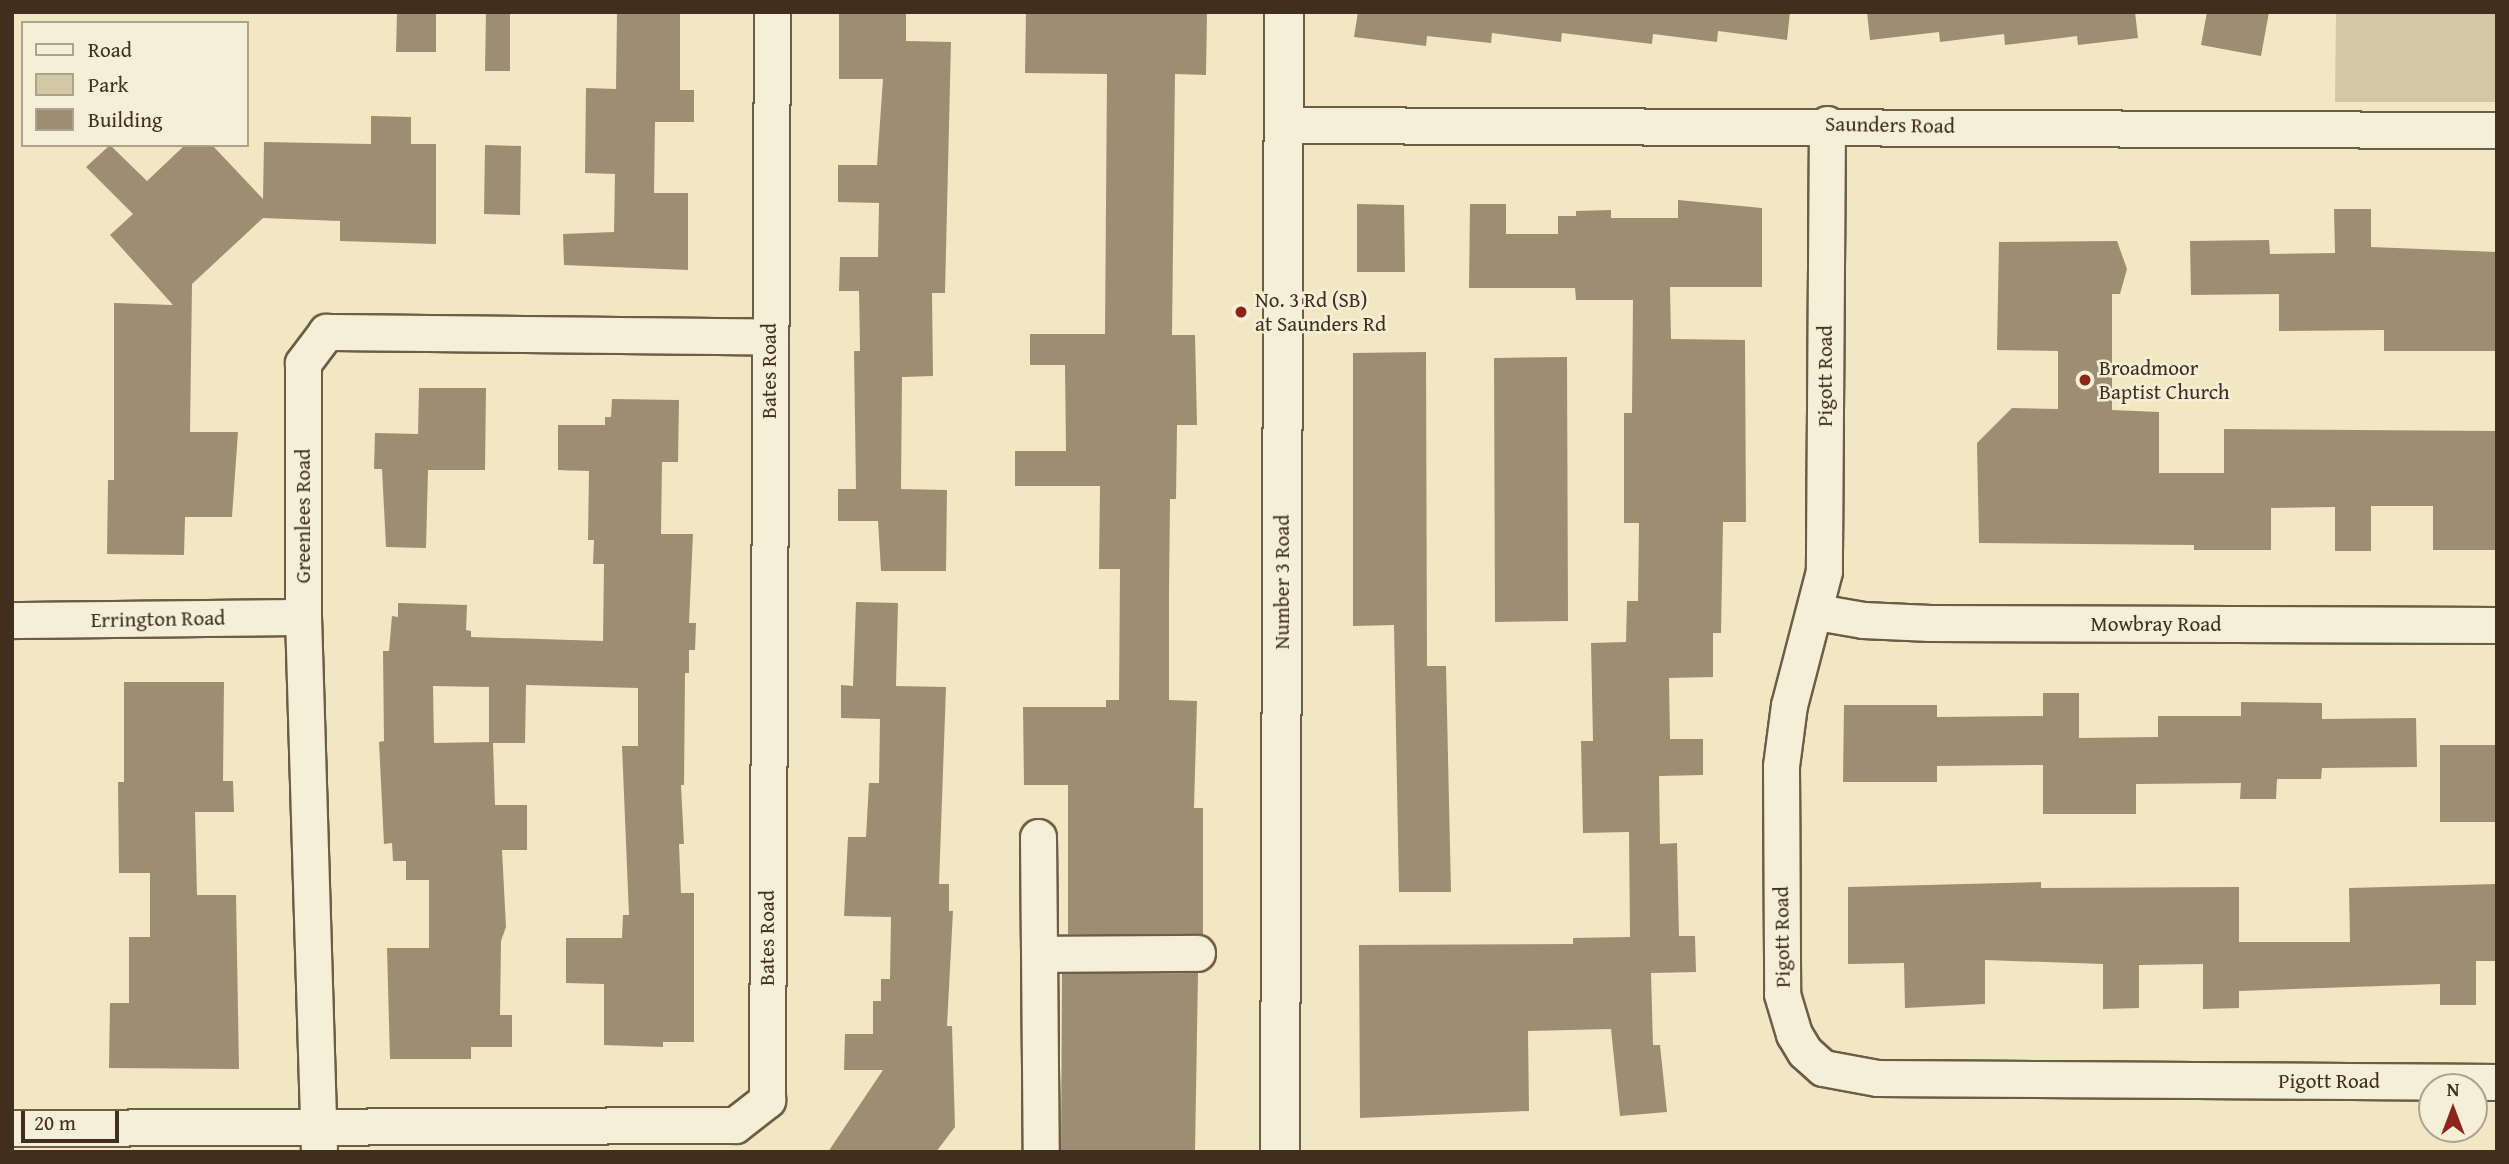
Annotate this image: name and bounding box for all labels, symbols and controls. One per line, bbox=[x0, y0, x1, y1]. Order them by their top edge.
legend bbox=[21, 21, 248, 147]
text: Road bbox=[88, 34, 132, 65]
text: Park bbox=[88, 69, 129, 100]
text: Building bbox=[88, 104, 162, 135]
street label: Saunders Road bbox=[1825, 111, 1955, 139]
place label: No. 3 Rd (SB) at Saunders Rd bbox=[1255, 287, 1386, 337]
marker: No. 3 Rd (SB) at Saunders Rd bbox=[1233, 304, 1249, 320]
street label: Bates Road bbox=[756, 323, 782, 419]
street label: Pigott Road bbox=[1812, 325, 1838, 427]
place label: Broadmoor Baptist Church bbox=[2099, 355, 2230, 405]
marker: Broadmoor Baptist Church bbox=[2077, 372, 2093, 388]
street label: Greenlees Road bbox=[290, 449, 316, 583]
street label: Number 3 Road bbox=[1269, 515, 1295, 649]
street label: Errington Road bbox=[91, 605, 225, 633]
street label: Mowbray Road bbox=[2091, 611, 2221, 637]
street label: Pigott Road bbox=[1769, 886, 1795, 988]
street label: Bates Road bbox=[754, 890, 780, 986]
street label: Pigott Road bbox=[2278, 1068, 2380, 1094]
north arrow bbox=[2418, 1073, 2488, 1143]
text: N bbox=[2447, 1075, 2459, 1103]
scale bar bbox=[24, 1098, 122, 1142]
text: 20 m bbox=[34, 1107, 76, 1138]

